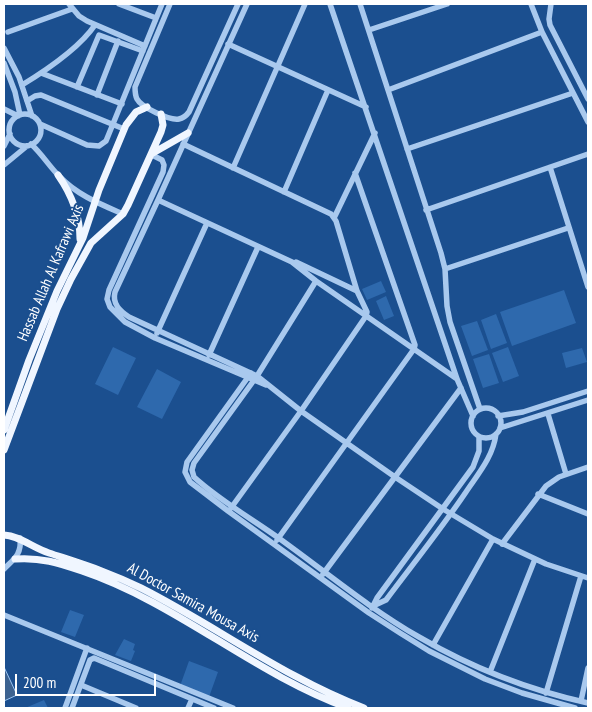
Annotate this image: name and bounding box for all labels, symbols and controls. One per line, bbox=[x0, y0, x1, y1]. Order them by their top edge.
street label: Hassab Allah Al Kafrawi Axis bbox=[14, 202, 88, 344]
street label: Al Doctor Samira Mousa Axis bbox=[124, 559, 262, 647]
scale bar bbox=[18, 664, 159, 696]
text: 200 m bbox=[23, 673, 56, 692]

